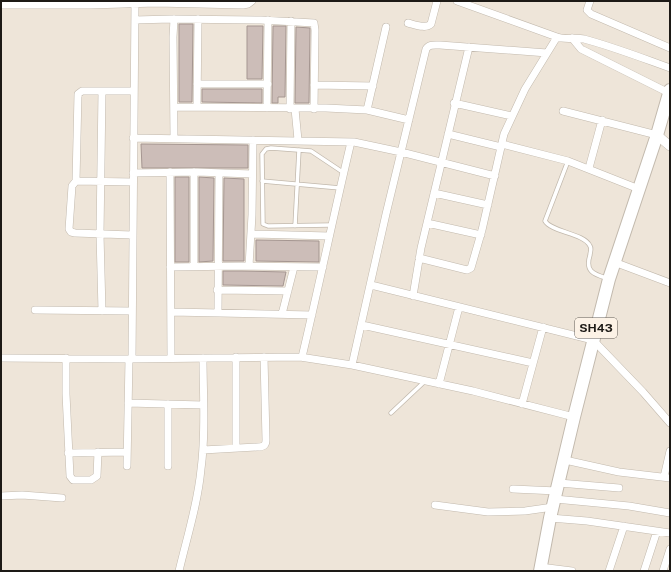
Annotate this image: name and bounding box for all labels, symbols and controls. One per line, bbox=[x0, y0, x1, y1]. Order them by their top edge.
road number: SH43 bbox=[575, 318, 617, 338]

